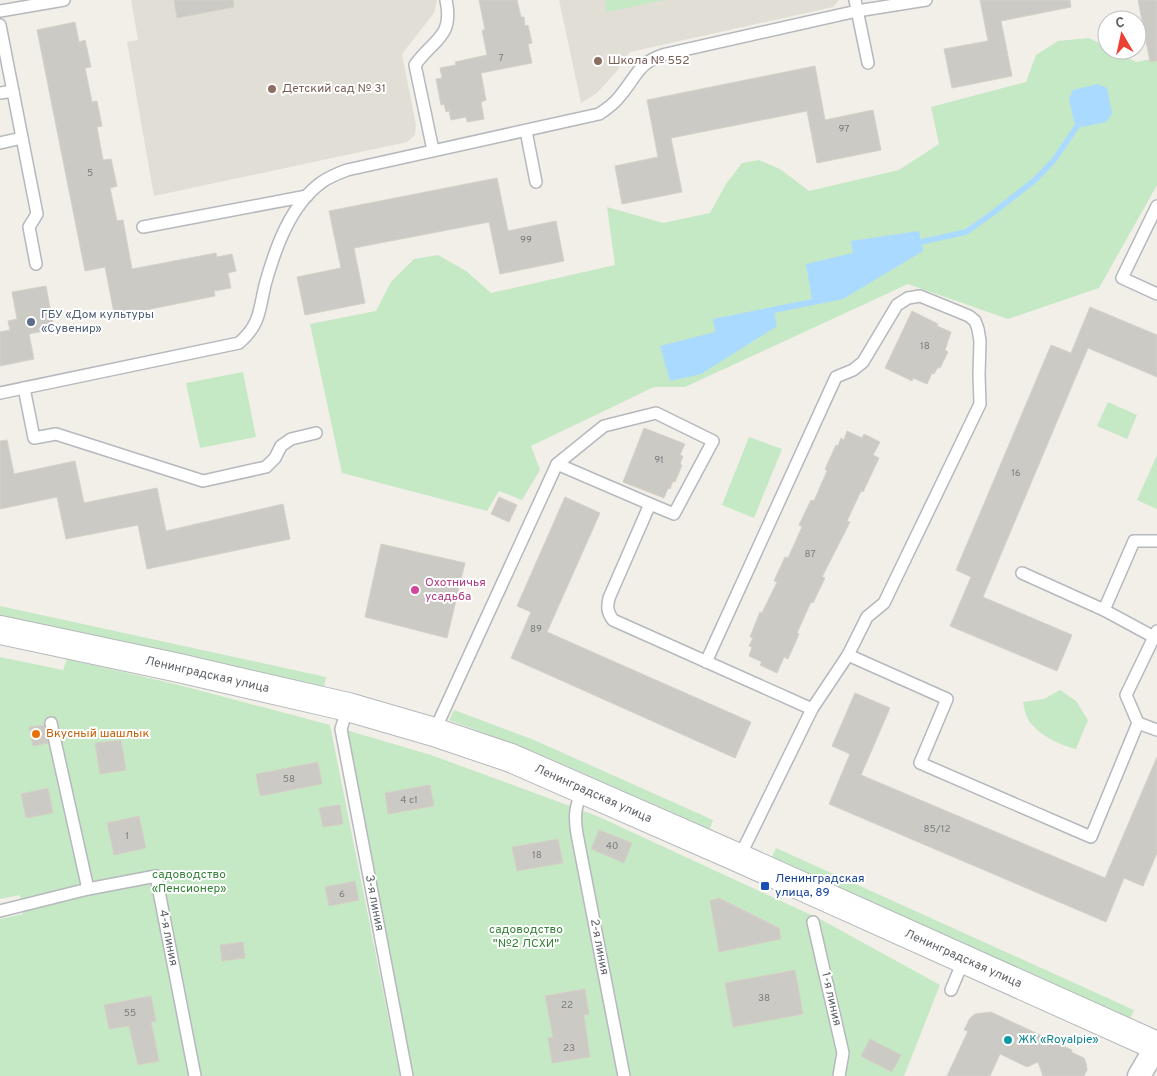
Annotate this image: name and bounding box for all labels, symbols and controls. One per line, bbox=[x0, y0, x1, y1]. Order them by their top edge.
north arrow bbox=[1097, 10, 1147, 60]
text: С bbox=[1114, 15, 1126, 33]
house number: 7 bbox=[498, 52, 504, 65]
place label: Школа № 552 bbox=[608, 53, 690, 69]
marker: Школа № 552 bbox=[592, 55, 604, 67]
place label: Детский сад № 31 bbox=[282, 81, 386, 97]
marker: Детский сад № 31 bbox=[266, 83, 278, 95]
house number: 97 bbox=[839, 123, 849, 136]
house number: 5 bbox=[87, 167, 93, 180]
house number: 99 bbox=[520, 234, 532, 247]
place label: ГБУ «Дом культуры «Сувенир» bbox=[41, 307, 154, 337]
marker: ГБУ «Дом культуры «Сувенир» bbox=[25, 316, 37, 328]
house number: 18 bbox=[920, 340, 930, 353]
house number: 91 bbox=[654, 454, 664, 467]
house number: 16 bbox=[1011, 467, 1021, 480]
house number: 87 bbox=[804, 548, 816, 561]
place label: Охотничья усадьба bbox=[425, 575, 486, 605]
marker: Охотничья усадьба bbox=[409, 584, 421, 596]
house number: 89 bbox=[530, 623, 542, 636]
street label: Ленинградская улица bbox=[143, 653, 271, 697]
place label: Вкусный шашлык bbox=[46, 726, 150, 742]
marker: Вкусный шашлык bbox=[30, 728, 42, 740]
street label: Ленинградская улица bbox=[532, 761, 654, 827]
house number: 58 bbox=[283, 773, 295, 786]
house number: 4 с1 bbox=[400, 794, 418, 807]
house number: 85/12 bbox=[923, 823, 951, 836]
house number: 1 bbox=[125, 830, 129, 843]
house number: 40 bbox=[606, 840, 618, 853]
house number: 18 bbox=[532, 849, 542, 862]
park label: садоводство «Пенсионер» bbox=[152, 867, 226, 897]
place label: Ленинградская улица, 89 bbox=[775, 871, 865, 901]
street label: 3-я линия bbox=[361, 874, 387, 932]
marker: Ленинградская улица, 89 bbox=[759, 880, 771, 892]
house number: 6 bbox=[339, 888, 345, 901]
street label: 4-я линия bbox=[155, 908, 181, 968]
street label: 2-я линия bbox=[586, 918, 612, 976]
park label: садоводство "№2 ЛСХИ" bbox=[489, 922, 563, 952]
street label: Ленинградская улица bbox=[902, 926, 1024, 992]
street label: 1-я линия bbox=[817, 971, 845, 1027]
house number: 38 bbox=[758, 992, 770, 1005]
house number: 22 bbox=[561, 999, 573, 1012]
house number: 55 bbox=[124, 1007, 136, 1020]
place label: ЖК «Royalpie» bbox=[1018, 1032, 1099, 1048]
marker: ЖК «Royalpie» bbox=[1002, 1034, 1014, 1046]
house number: 23 bbox=[563, 1042, 575, 1055]

